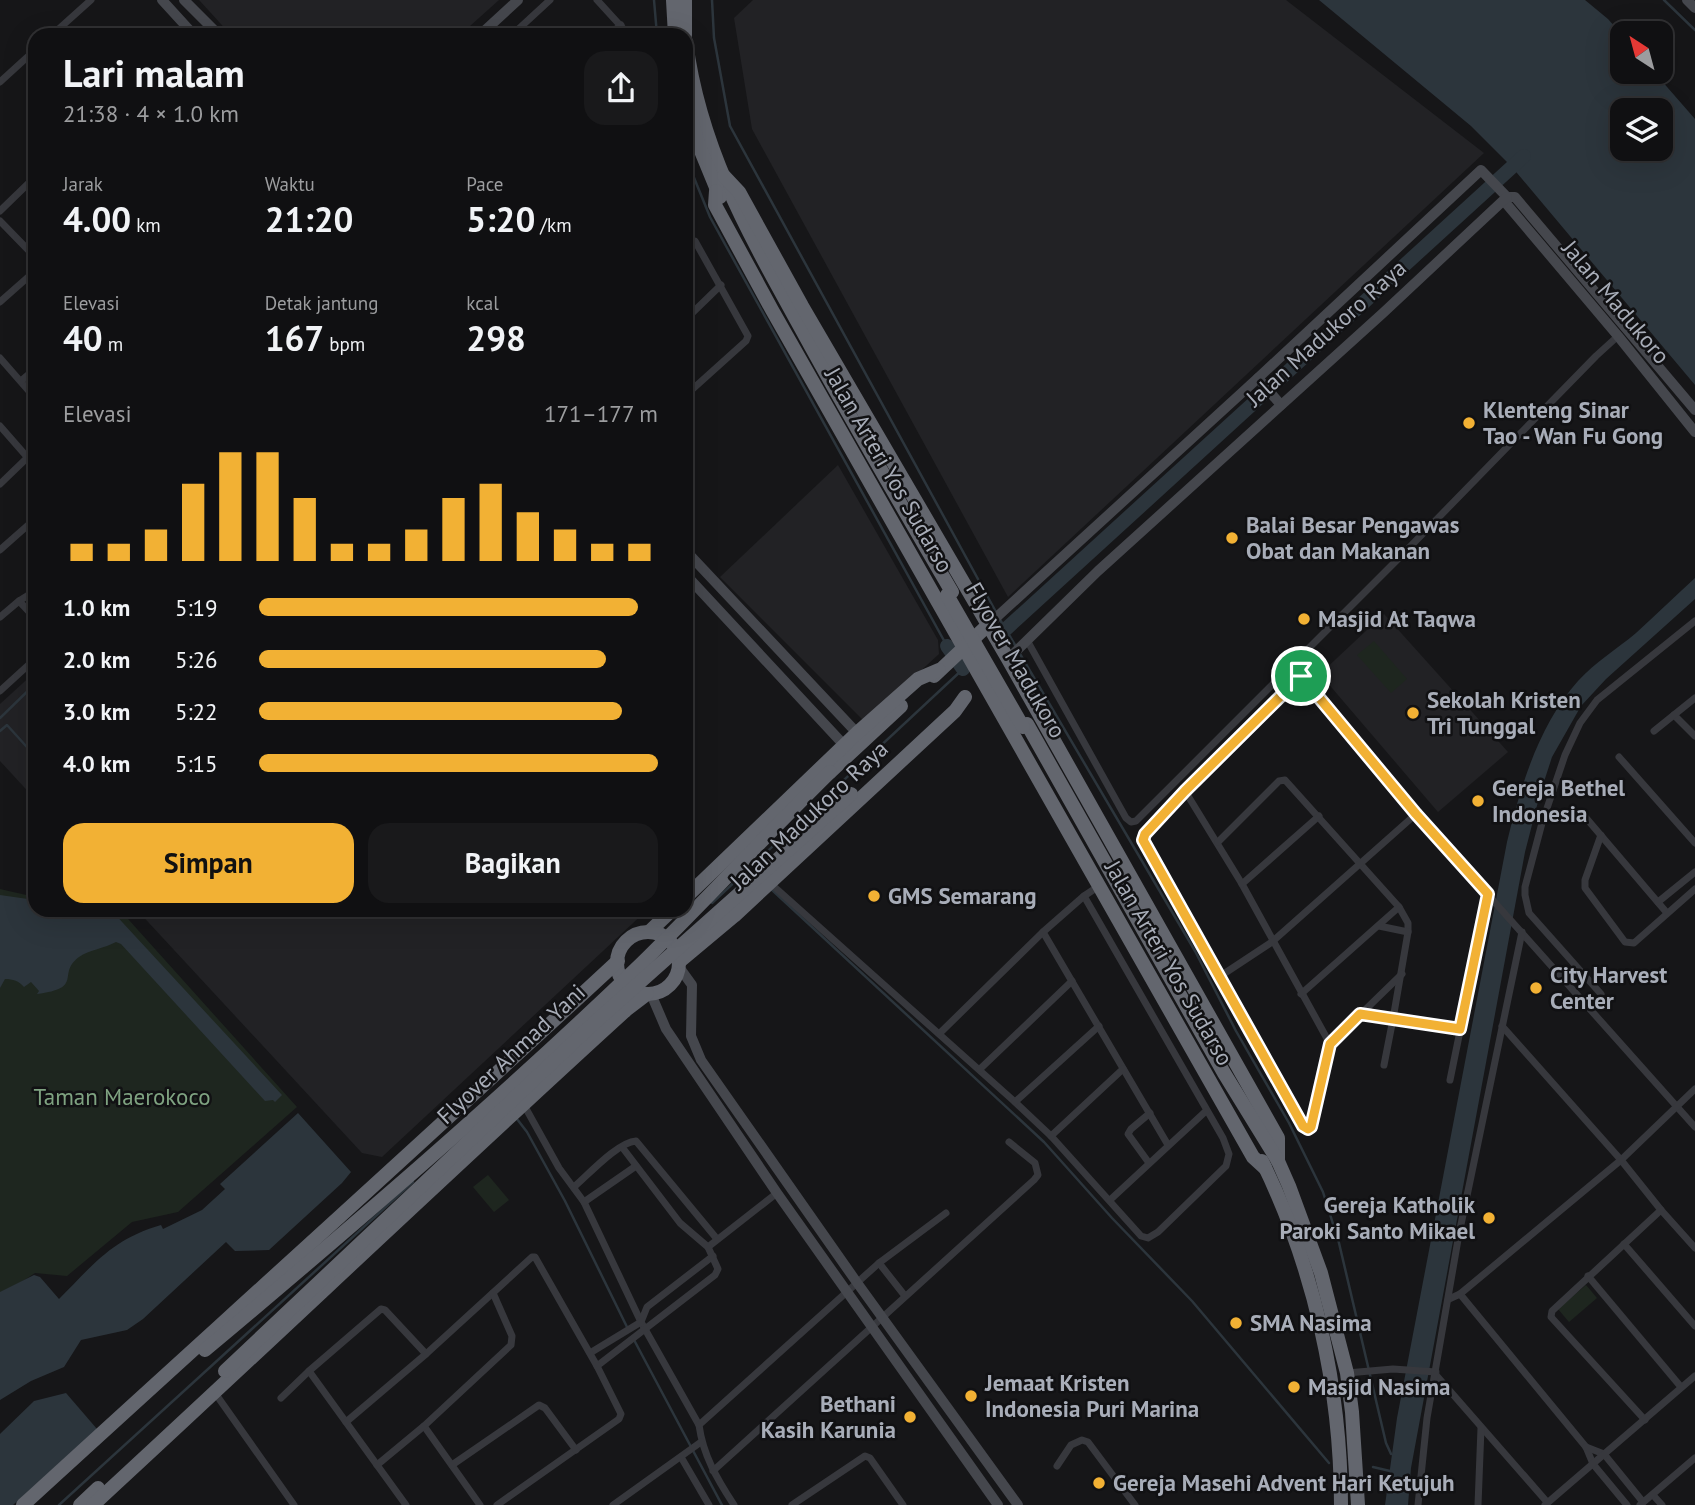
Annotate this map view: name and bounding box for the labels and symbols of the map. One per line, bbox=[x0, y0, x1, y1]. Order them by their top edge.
north arrow bbox=[1610, 21, 1673, 84]
street label: Jalan Madukoro bbox=[1556, 233, 1677, 369]
street label: Jalan Madukoro Raya bbox=[1239, 253, 1412, 413]
street label: Jalan Arteri Yos Sudarso bbox=[818, 361, 960, 577]
place label: Klenteng Sinar Tao - Wan Fu Gong bbox=[1483, 395, 1663, 450]
marker: Klenteng Sinar Tao - Wan Fu Gong bbox=[1461, 415, 1477, 431]
place label: Balai Besar Pengawas Obat dan Makanan bbox=[1246, 510, 1460, 565]
marker: Balai Besar Pengawas Obat dan Makanan bbox=[1224, 530, 1240, 546]
street label: Flyover Madukoro bbox=[960, 577, 1073, 743]
place label: Masjid At Taqwa bbox=[1318, 604, 1476, 633]
marker: Masjid At Taqwa bbox=[1296, 611, 1312, 627]
pin bbox=[1271, 646, 1331, 706]
place label: Sekolah Kristen Tri Tunggal bbox=[1427, 685, 1581, 740]
marker: Sekolah Kristen Tri Tunggal bbox=[1405, 705, 1421, 721]
street label: Jalan Madukoro Raya bbox=[723, 734, 894, 896]
place label: Gereja Bethel Indonesia bbox=[1492, 773, 1625, 828]
marker: Gereja Bethel Indonesia bbox=[1470, 793, 1486, 809]
street label: Jalan Arteri Yos Sudarso bbox=[1098, 854, 1240, 1070]
place label: GMS Semarang bbox=[888, 881, 1037, 910]
marker: GMS Semarang bbox=[866, 888, 882, 904]
place label: City Harvest Center bbox=[1550, 960, 1667, 1015]
street label: Flyover Ahmad Yani bbox=[431, 978, 591, 1130]
marker: City Harvest Center bbox=[1528, 980, 1544, 996]
park label: Taman Maerokoco bbox=[33, 1082, 211, 1111]
place label: Gereja Katholik Paroki Santo Mikael bbox=[1279, 1190, 1476, 1245]
marker: Gereja Katholik Paroki Santo Mikael bbox=[1481, 1210, 1497, 1226]
place label: SMA Nasima bbox=[1250, 1308, 1372, 1337]
marker: SMA Nasima bbox=[1228, 1315, 1244, 1331]
place label: Jemaat Kristen Indonesia Puri Marina bbox=[984, 1368, 1199, 1423]
place label: Masjid Nasima bbox=[1308, 1372, 1450, 1401]
marker: Masjid Nasima bbox=[1286, 1379, 1302, 1395]
marker: Jemaat Kristen Indonesia Puri Marina bbox=[963, 1388, 979, 1404]
place label: Bethani Kasih Karunia bbox=[761, 1389, 896, 1444]
marker: Bethani Kasih Karunia bbox=[902, 1409, 918, 1425]
place label: Gereja Masehi Advent Hari Ketujuh bbox=[1113, 1468, 1455, 1497]
marker: Gereja Masehi Advent Hari Ketujuh bbox=[1091, 1475, 1107, 1491]

